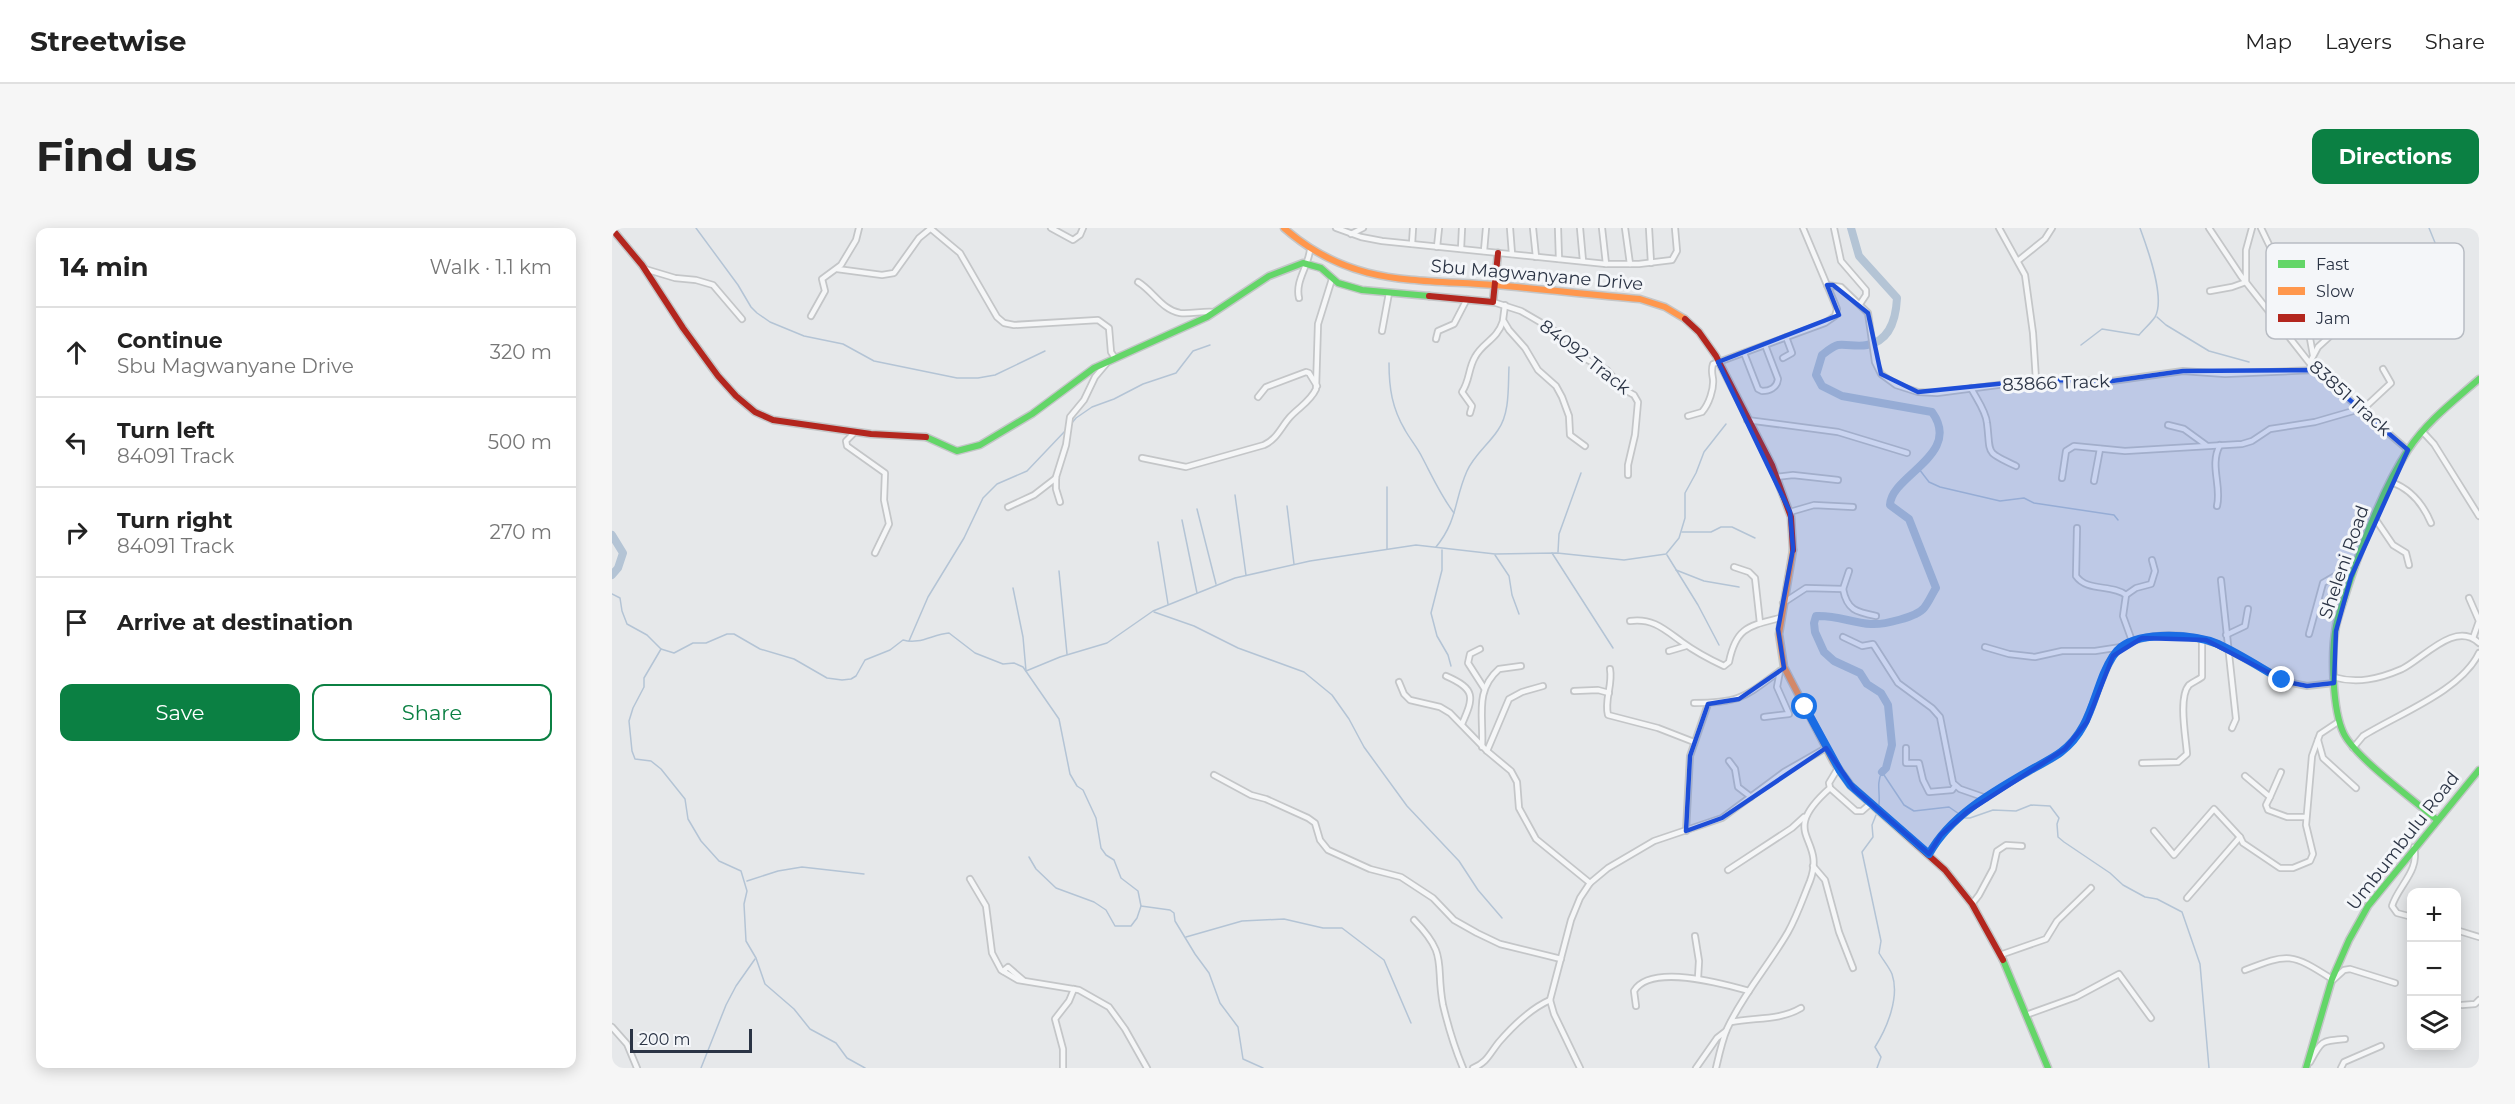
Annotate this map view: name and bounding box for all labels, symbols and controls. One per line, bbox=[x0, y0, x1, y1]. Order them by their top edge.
text: Streetwise bbox=[30, 24, 186, 58]
text: Map bbox=[2245, 29, 2292, 54]
text: Layers bbox=[2325, 29, 2392, 54]
text: Share bbox=[2425, 29, 2485, 54]
button: Directions bbox=[2312, 129, 2479, 184]
text: Find us bbox=[36, 130, 197, 182]
legend bbox=[2266, 243, 2464, 339]
text: 14 min bbox=[60, 251, 149, 283]
text: Walk · 1.1 km bbox=[430, 255, 552, 279]
street label: Sbu Magwanyane Drive bbox=[1430, 255, 1644, 295]
text: Fast bbox=[2316, 255, 2350, 274]
text: Slow bbox=[2316, 282, 2354, 301]
text: Jam bbox=[2315, 309, 2350, 328]
street label: 84092 Track bbox=[1535, 315, 1635, 399]
text: Continue bbox=[117, 327, 223, 354]
icon: ahead bbox=[60, 336, 93, 369]
text: 320 m bbox=[490, 340, 552, 364]
text: Sbu Magwanyane Drive bbox=[117, 354, 354, 378]
street label: 83851 Track bbox=[2305, 356, 2396, 441]
street label: 83866 Track bbox=[2002, 370, 2110, 396]
text: Turn left bbox=[117, 417, 215, 444]
icon: left bbox=[60, 426, 93, 459]
text: 500 m bbox=[488, 430, 552, 454]
text: 84091 Track bbox=[117, 444, 234, 468]
street label: Sheleni Road bbox=[2314, 502, 2374, 622]
text: Turn right bbox=[117, 507, 232, 534]
icon: right bbox=[60, 516, 93, 549]
text: 270 m bbox=[490, 520, 552, 544]
text: 84091 Track bbox=[117, 534, 234, 558]
icon: arrive bbox=[60, 606, 93, 639]
text: Arrive at destination bbox=[117, 609, 353, 636]
route end bbox=[2268, 666, 2294, 692]
button: Save bbox=[60, 684, 300, 741]
button: Share bbox=[312, 684, 552, 741]
route start bbox=[1791, 693, 1817, 719]
street label: Umbumbulu Road bbox=[2342, 767, 2464, 915]
map controls bbox=[2407, 888, 2461, 1050]
button: + bbox=[2407, 888, 2461, 942]
button: − bbox=[2407, 942, 2461, 996]
button: layers bbox=[2407, 996, 2461, 1050]
scale bar bbox=[630, 1026, 752, 1054]
text: 200 m bbox=[639, 1030, 690, 1049]

